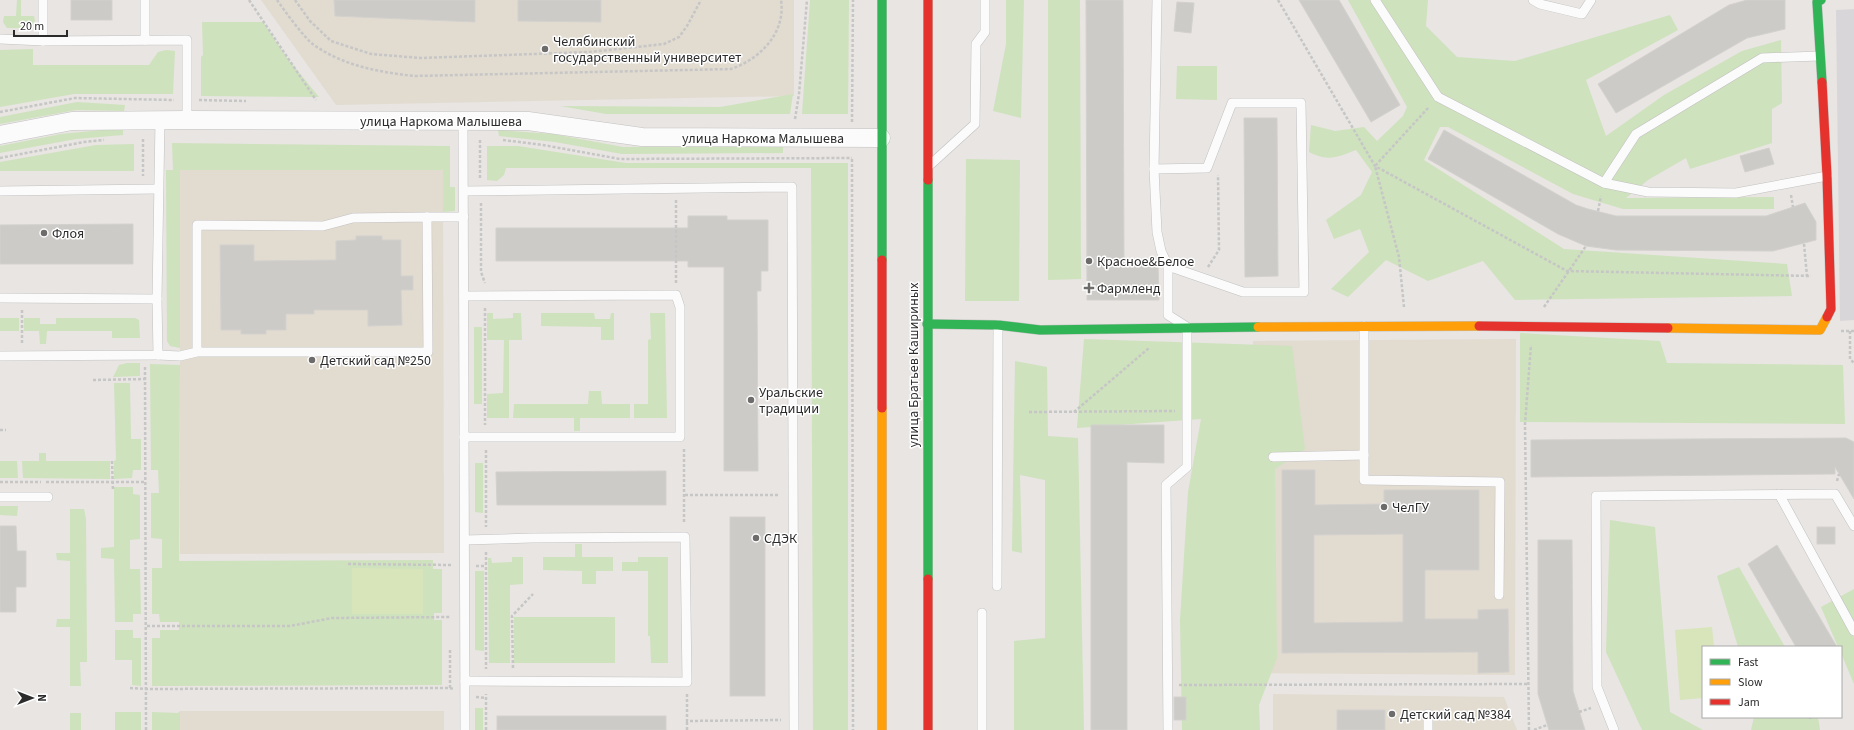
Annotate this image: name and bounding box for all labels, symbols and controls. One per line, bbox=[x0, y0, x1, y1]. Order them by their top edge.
scale bar bbox=[14, 12, 67, 38]
text: 20 m bbox=[20, 18, 44, 35]
place label: Челябинский государственный университет bbox=[553, 32, 742, 68]
marker: Челябинский государственный университет bbox=[540, 44, 550, 54]
street label: улица Наркома Малышева bbox=[360, 112, 522, 132]
street label: улица Наркома Малышева bbox=[682, 129, 844, 149]
place label: Флоя bbox=[52, 224, 84, 244]
marker: Флоя bbox=[39, 228, 49, 238]
place label: Красное&Белое bbox=[1097, 252, 1194, 272]
marker: Красное&Белое bbox=[1084, 256, 1094, 266]
place label: Фармленд bbox=[1097, 279, 1161, 299]
street label: улица Братьев Кашириных bbox=[904, 282, 924, 448]
marker: Фармленд bbox=[1084, 283, 1094, 293]
place label: Детский сад №250 bbox=[320, 351, 431, 371]
marker: Детский сад №250 bbox=[307, 355, 317, 365]
place label: Уральские традиции bbox=[759, 383, 823, 419]
marker: Уральские традиции bbox=[746, 395, 756, 405]
place label: ЧелГУ bbox=[1392, 498, 1430, 518]
marker: ЧелГУ bbox=[1379, 502, 1389, 512]
place label: СДЭК bbox=[764, 529, 798, 549]
marker: СДЭК bbox=[751, 533, 761, 543]
legend bbox=[1702, 646, 1842, 718]
text: Fast bbox=[1738, 654, 1758, 671]
text: Slow bbox=[1738, 674, 1763, 691]
north arrow bbox=[12, 678, 52, 718]
text: N bbox=[34, 694, 49, 702]
text: Jam bbox=[1738, 694, 1760, 711]
place label: Детский сад №384 bbox=[1400, 705, 1511, 725]
marker: Детский сад №384 bbox=[1387, 709, 1397, 719]

